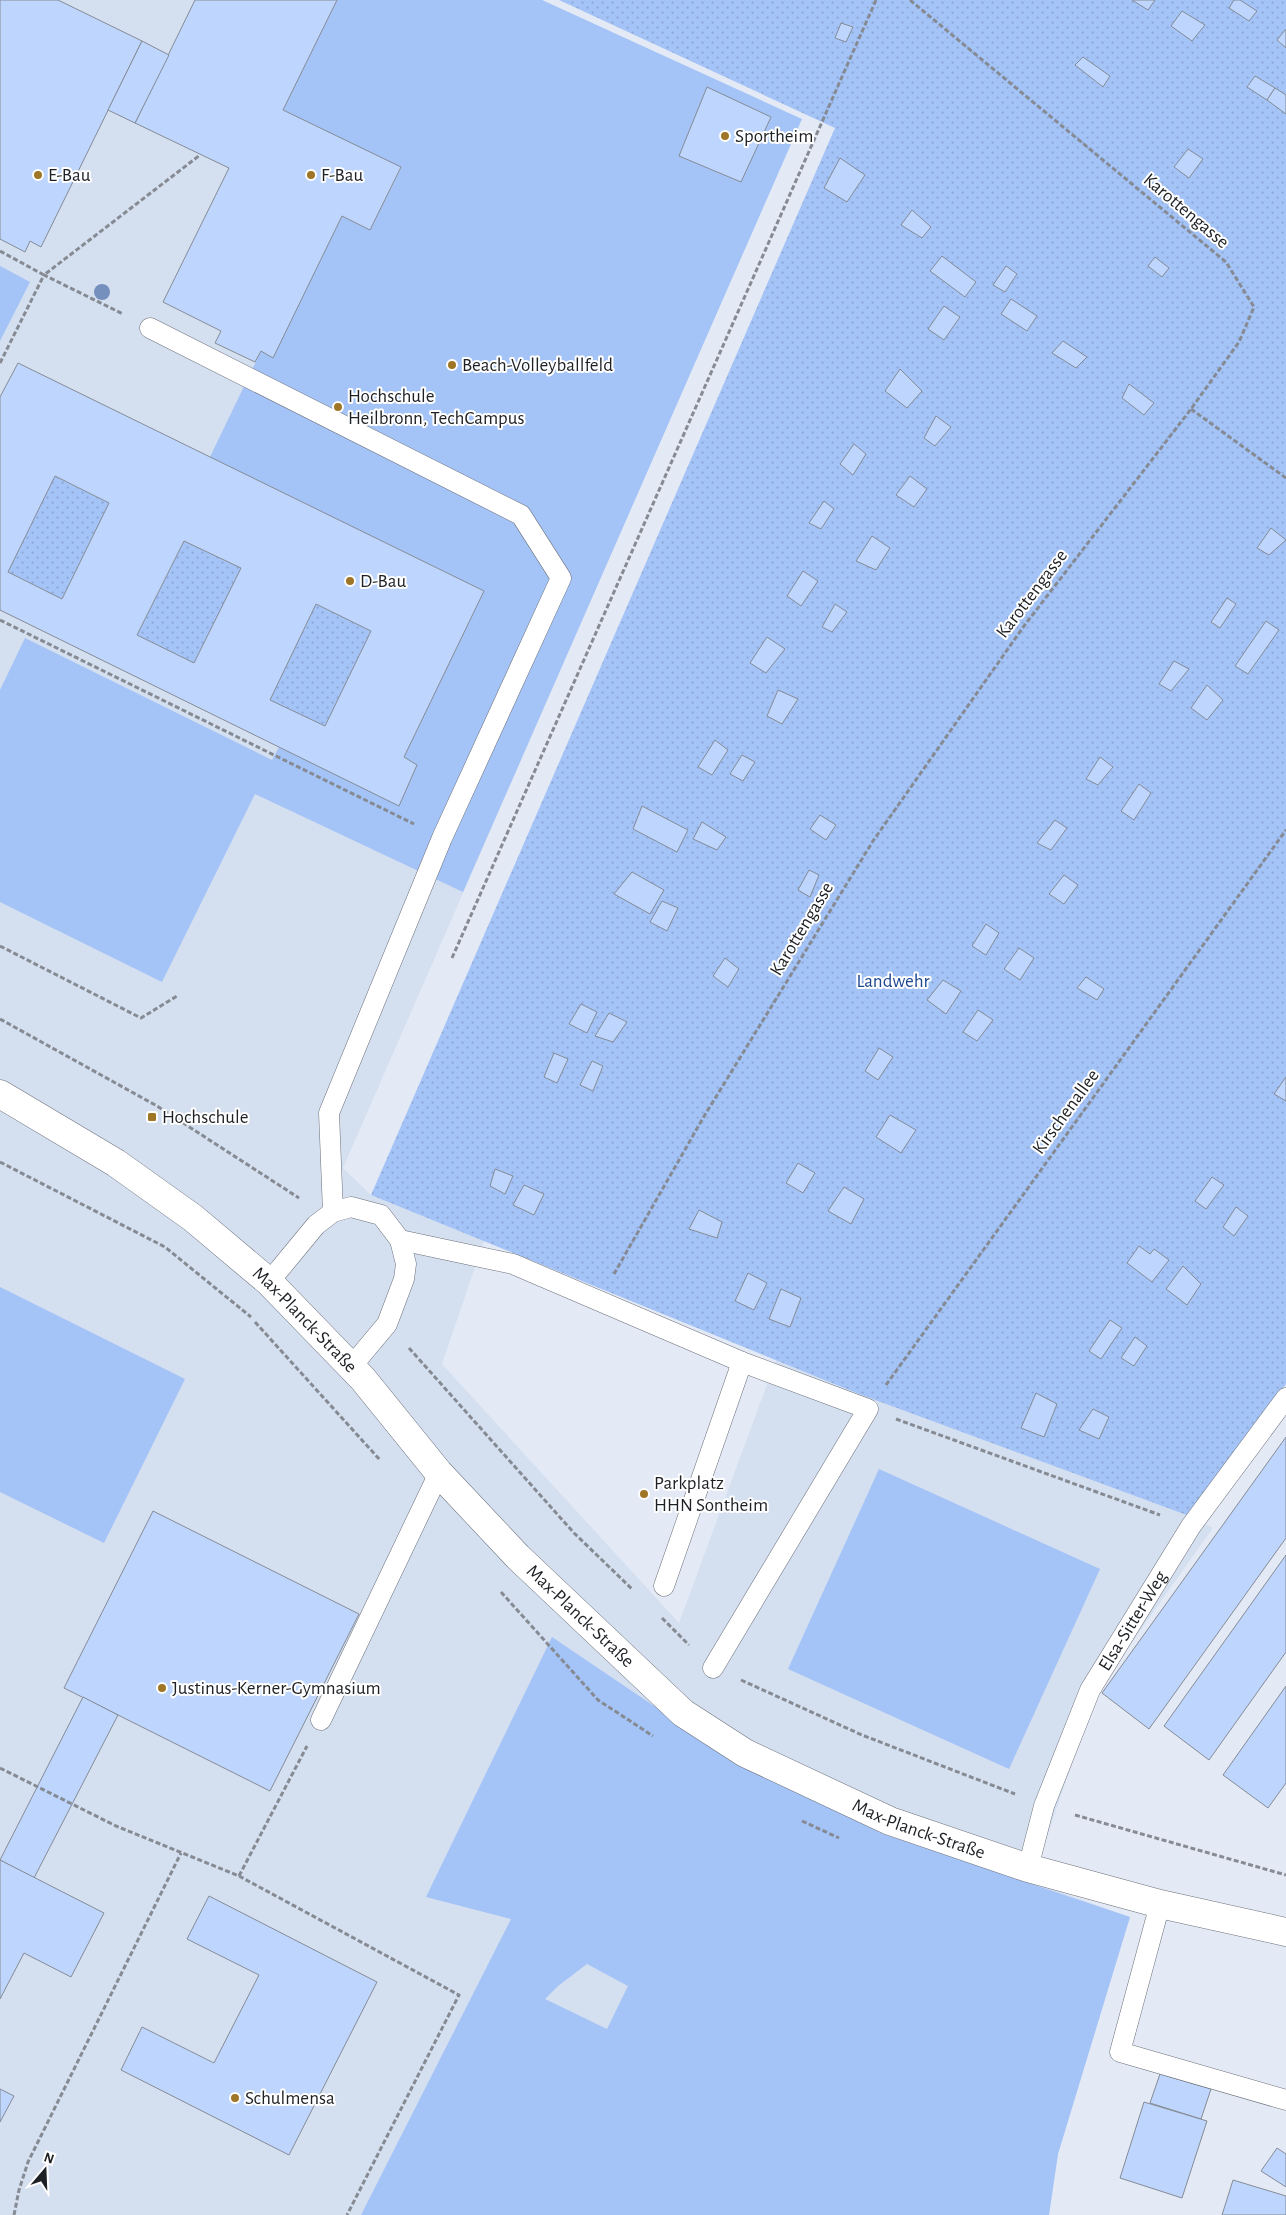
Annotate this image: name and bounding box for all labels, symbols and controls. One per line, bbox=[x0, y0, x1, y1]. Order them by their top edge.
place label: Sportheim bbox=[735, 127, 813, 146]
marker: Sportheim bbox=[719, 130, 731, 142]
place label: E-Bau bbox=[48, 166, 91, 185]
place label: F-Bau bbox=[321, 166, 363, 185]
marker: E-Bau bbox=[32, 169, 44, 181]
marker: F-Bau bbox=[305, 169, 317, 181]
street label: Karottengasse bbox=[1140, 170, 1232, 252]
place label: Beach-Volleyballfeld bbox=[462, 356, 613, 375]
marker: Beach-Volleyballfeld bbox=[446, 359, 458, 371]
place label: Hochschule Heilbronn, TechCampus bbox=[348, 387, 524, 428]
marker: Hochschule Heilbronn, TechCampus bbox=[332, 401, 344, 413]
street label: Karottengasse bbox=[993, 546, 1071, 642]
place label: D-Bau bbox=[360, 572, 407, 591]
marker: D-Bau bbox=[344, 575, 356, 587]
street label: Karottengasse bbox=[767, 879, 837, 979]
park label: Landwehr bbox=[856, 972, 930, 991]
street label: Kirschenallee bbox=[1029, 1066, 1103, 1158]
place label: Hochschule bbox=[162, 1108, 249, 1127]
marker: Hochschule bbox=[146, 1111, 158, 1123]
street label: Max-Planck-Straße bbox=[249, 1263, 361, 1376]
place label: Parkplatz HHN Sontheim bbox=[654, 1474, 768, 1515]
marker: Parkplatz HHN Sontheim bbox=[638, 1488, 650, 1500]
street label: Max-Planck-Straße bbox=[523, 1561, 638, 1671]
street label: Elsa-Sitter-Weg bbox=[1095, 1567, 1171, 1674]
place label: Justinus-Kerner-Gymnasium bbox=[172, 1679, 381, 1698]
marker: Justinus-Kerner-Gymnasium bbox=[156, 1682, 168, 1694]
street label: Max-Planck-Straße bbox=[850, 1795, 987, 1862]
place label: Schulmensa bbox=[245, 2089, 335, 2108]
marker: Schulmensa bbox=[229, 2092, 241, 2104]
north arrow bbox=[20, 2145, 70, 2195]
text: N bbox=[42, 2150, 56, 2167]

